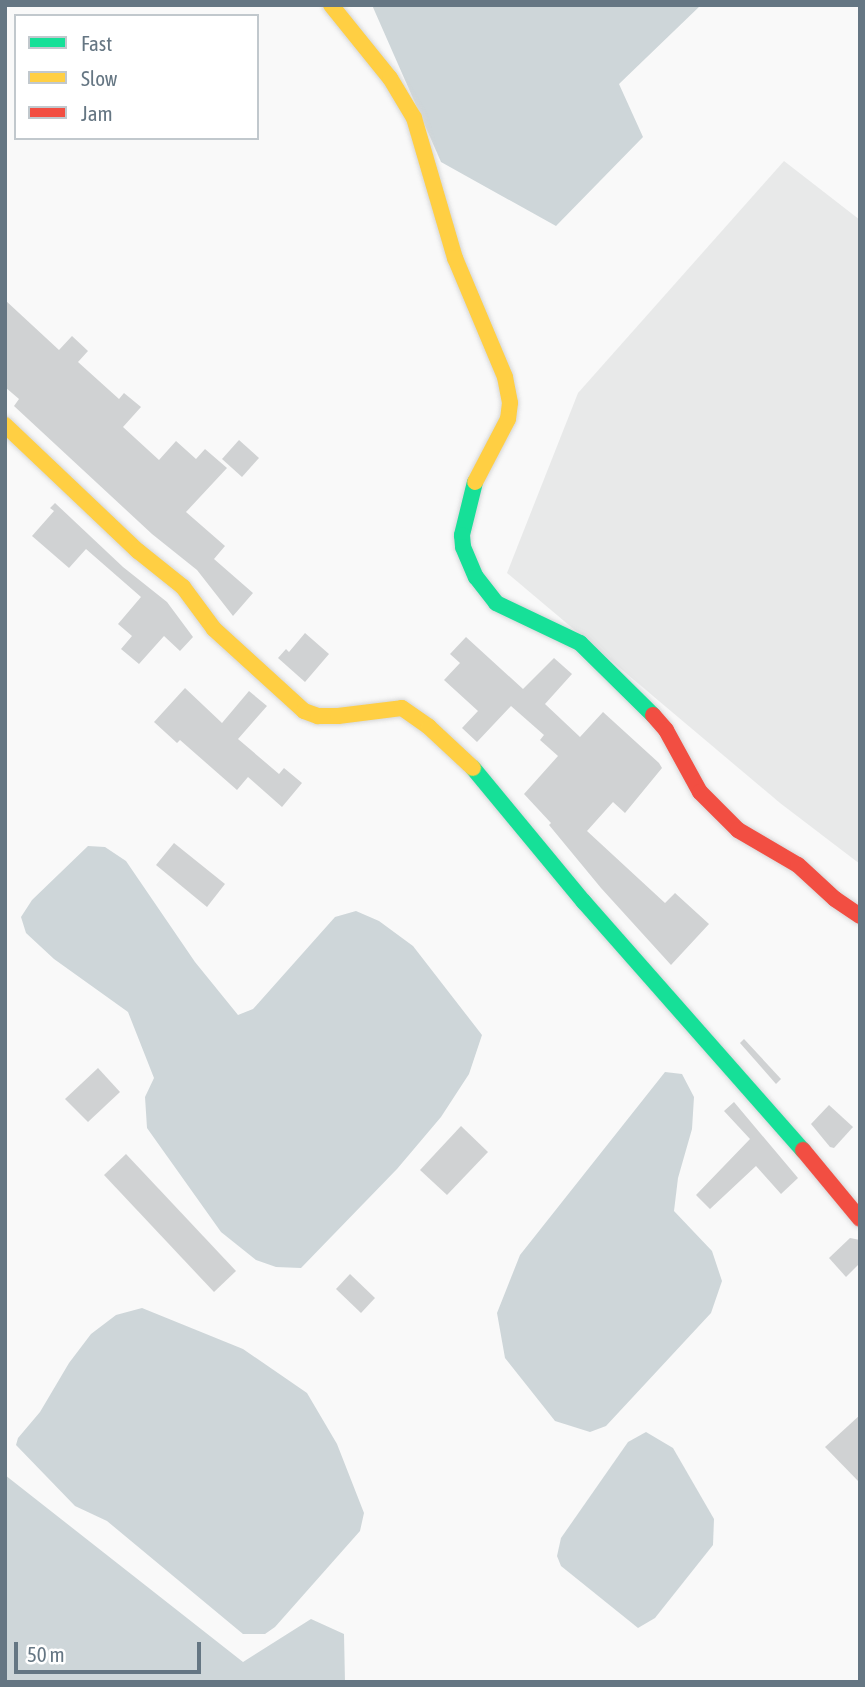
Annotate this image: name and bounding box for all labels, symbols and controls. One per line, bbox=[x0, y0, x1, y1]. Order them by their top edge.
legend bbox=[14, 14, 259, 140]
text: Fast bbox=[81, 31, 112, 55]
text: Slow bbox=[81, 66, 117, 90]
text: Jam bbox=[81, 101, 113, 125]
scale bar bbox=[18, 1628, 205, 1672]
text: 50 m bbox=[27, 1642, 65, 1666]

